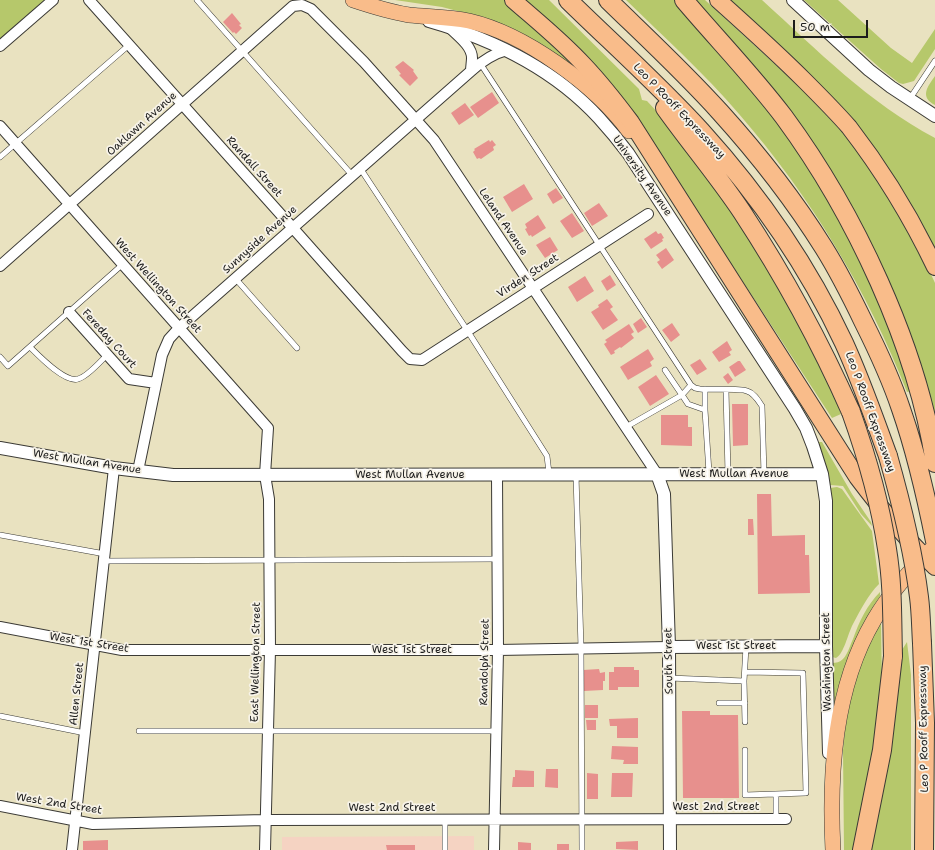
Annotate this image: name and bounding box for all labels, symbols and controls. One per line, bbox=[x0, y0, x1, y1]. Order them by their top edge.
scale bar bbox=[795, 12, 870, 38]
text: 50 m bbox=[800, 19, 830, 35]
street label: Leo P Rooff Expressway bbox=[630, 61, 728, 161]
street label: Oaklawn Avenue bbox=[104, 89, 180, 159]
street label: University Avenue bbox=[609, 133, 675, 219]
street label: Randall Street bbox=[223, 134, 285, 200]
street label: Leland Avenue bbox=[476, 186, 530, 258]
street label: Sunnyside Avenue bbox=[220, 203, 300, 277]
street label: West Wellington Street bbox=[112, 236, 204, 336]
street label: Virden Street bbox=[495, 251, 561, 301]
street label: Fereday Court bbox=[79, 307, 139, 371]
street label: Leo P Rooff Expressway bbox=[842, 350, 898, 474]
street label: West Mullan Avenue bbox=[32, 447, 142, 477]
street label: West Mullan Avenue bbox=[679, 467, 789, 481]
street label: West Mullan Avenue bbox=[355, 468, 465, 482]
street label: East Wellington Street bbox=[248, 602, 264, 722]
street label: Washington Street bbox=[820, 612, 834, 712]
street label: Randolph Street bbox=[478, 618, 492, 706]
street label: South Street bbox=[662, 628, 676, 694]
street label: West 1st Street bbox=[48, 630, 130, 656]
street label: West 1st Street bbox=[696, 639, 776, 653]
street label: West 1st Street bbox=[372, 643, 452, 657]
street label: Allen Street bbox=[67, 662, 87, 726]
street label: Leo P Rooff Expressway bbox=[916, 665, 932, 793]
street label: West 2nd Street bbox=[15, 791, 103, 817]
street label: West 2nd Street bbox=[672, 800, 760, 814]
street label: West 2nd Street bbox=[348, 801, 436, 815]

